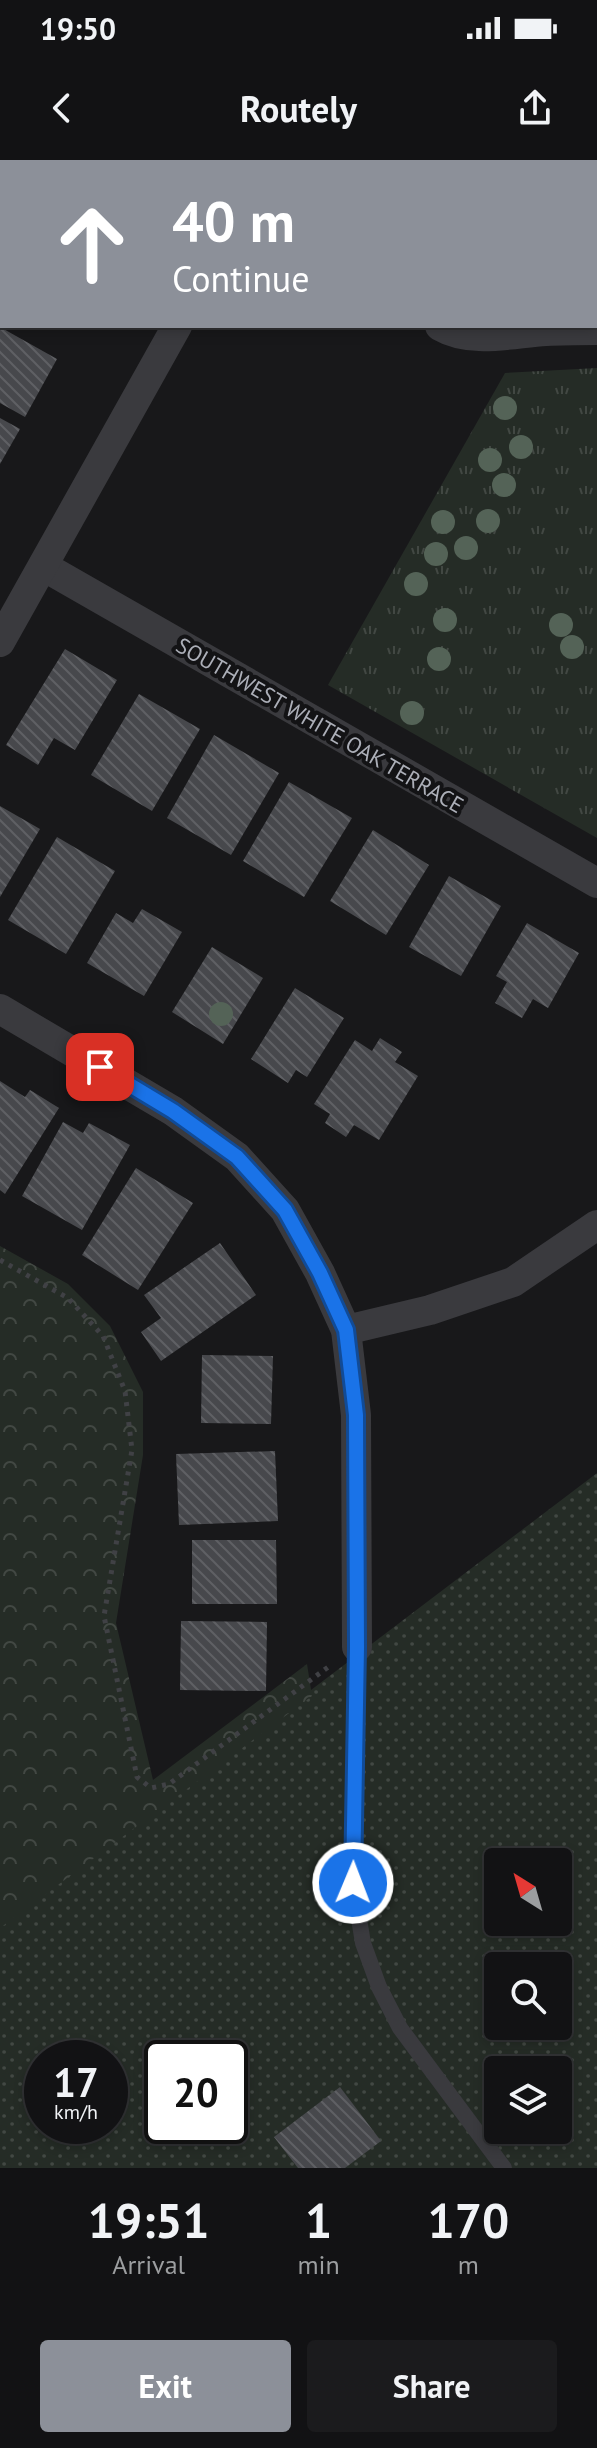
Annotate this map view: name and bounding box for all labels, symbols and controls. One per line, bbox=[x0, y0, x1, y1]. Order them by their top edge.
text: 19:50 bbox=[40, 9, 116, 48]
text: Routely bbox=[240, 85, 357, 132]
icon: back bbox=[40, 86, 84, 130]
icon: share bbox=[513, 86, 557, 130]
text: 40 m bbox=[172, 185, 295, 257]
icon: ahead bbox=[40, 192, 144, 296]
text: Continue bbox=[172, 255, 310, 302]
street label: SOUTHWEST WHITE OAK TERRACE bbox=[171, 631, 469, 819]
pin bbox=[66, 1033, 134, 1101]
icon: arrive bbox=[78, 1045, 122, 1089]
position arrow bbox=[311, 1841, 395, 1925]
north arrow bbox=[484, 1848, 572, 1936]
map controls bbox=[484, 1848, 572, 2144]
button: search bbox=[484, 1952, 572, 2040]
speed limit sign: 20 bbox=[144, 2040, 248, 2144]
text: 17 bbox=[53, 2056, 99, 2108]
button: layers bbox=[484, 2056, 572, 2144]
text: km/h bbox=[54, 2099, 98, 2125]
text: 19:51 bbox=[88, 2189, 210, 2251]
text: 1 bbox=[305, 2189, 332, 2251]
text: 170 bbox=[428, 2189, 509, 2251]
text: Arrival bbox=[112, 2248, 185, 2281]
text: min bbox=[297, 2248, 340, 2281]
text: m bbox=[458, 2248, 479, 2281]
button: Exit bbox=[40, 2340, 291, 2432]
button: Share bbox=[307, 2340, 557, 2432]

